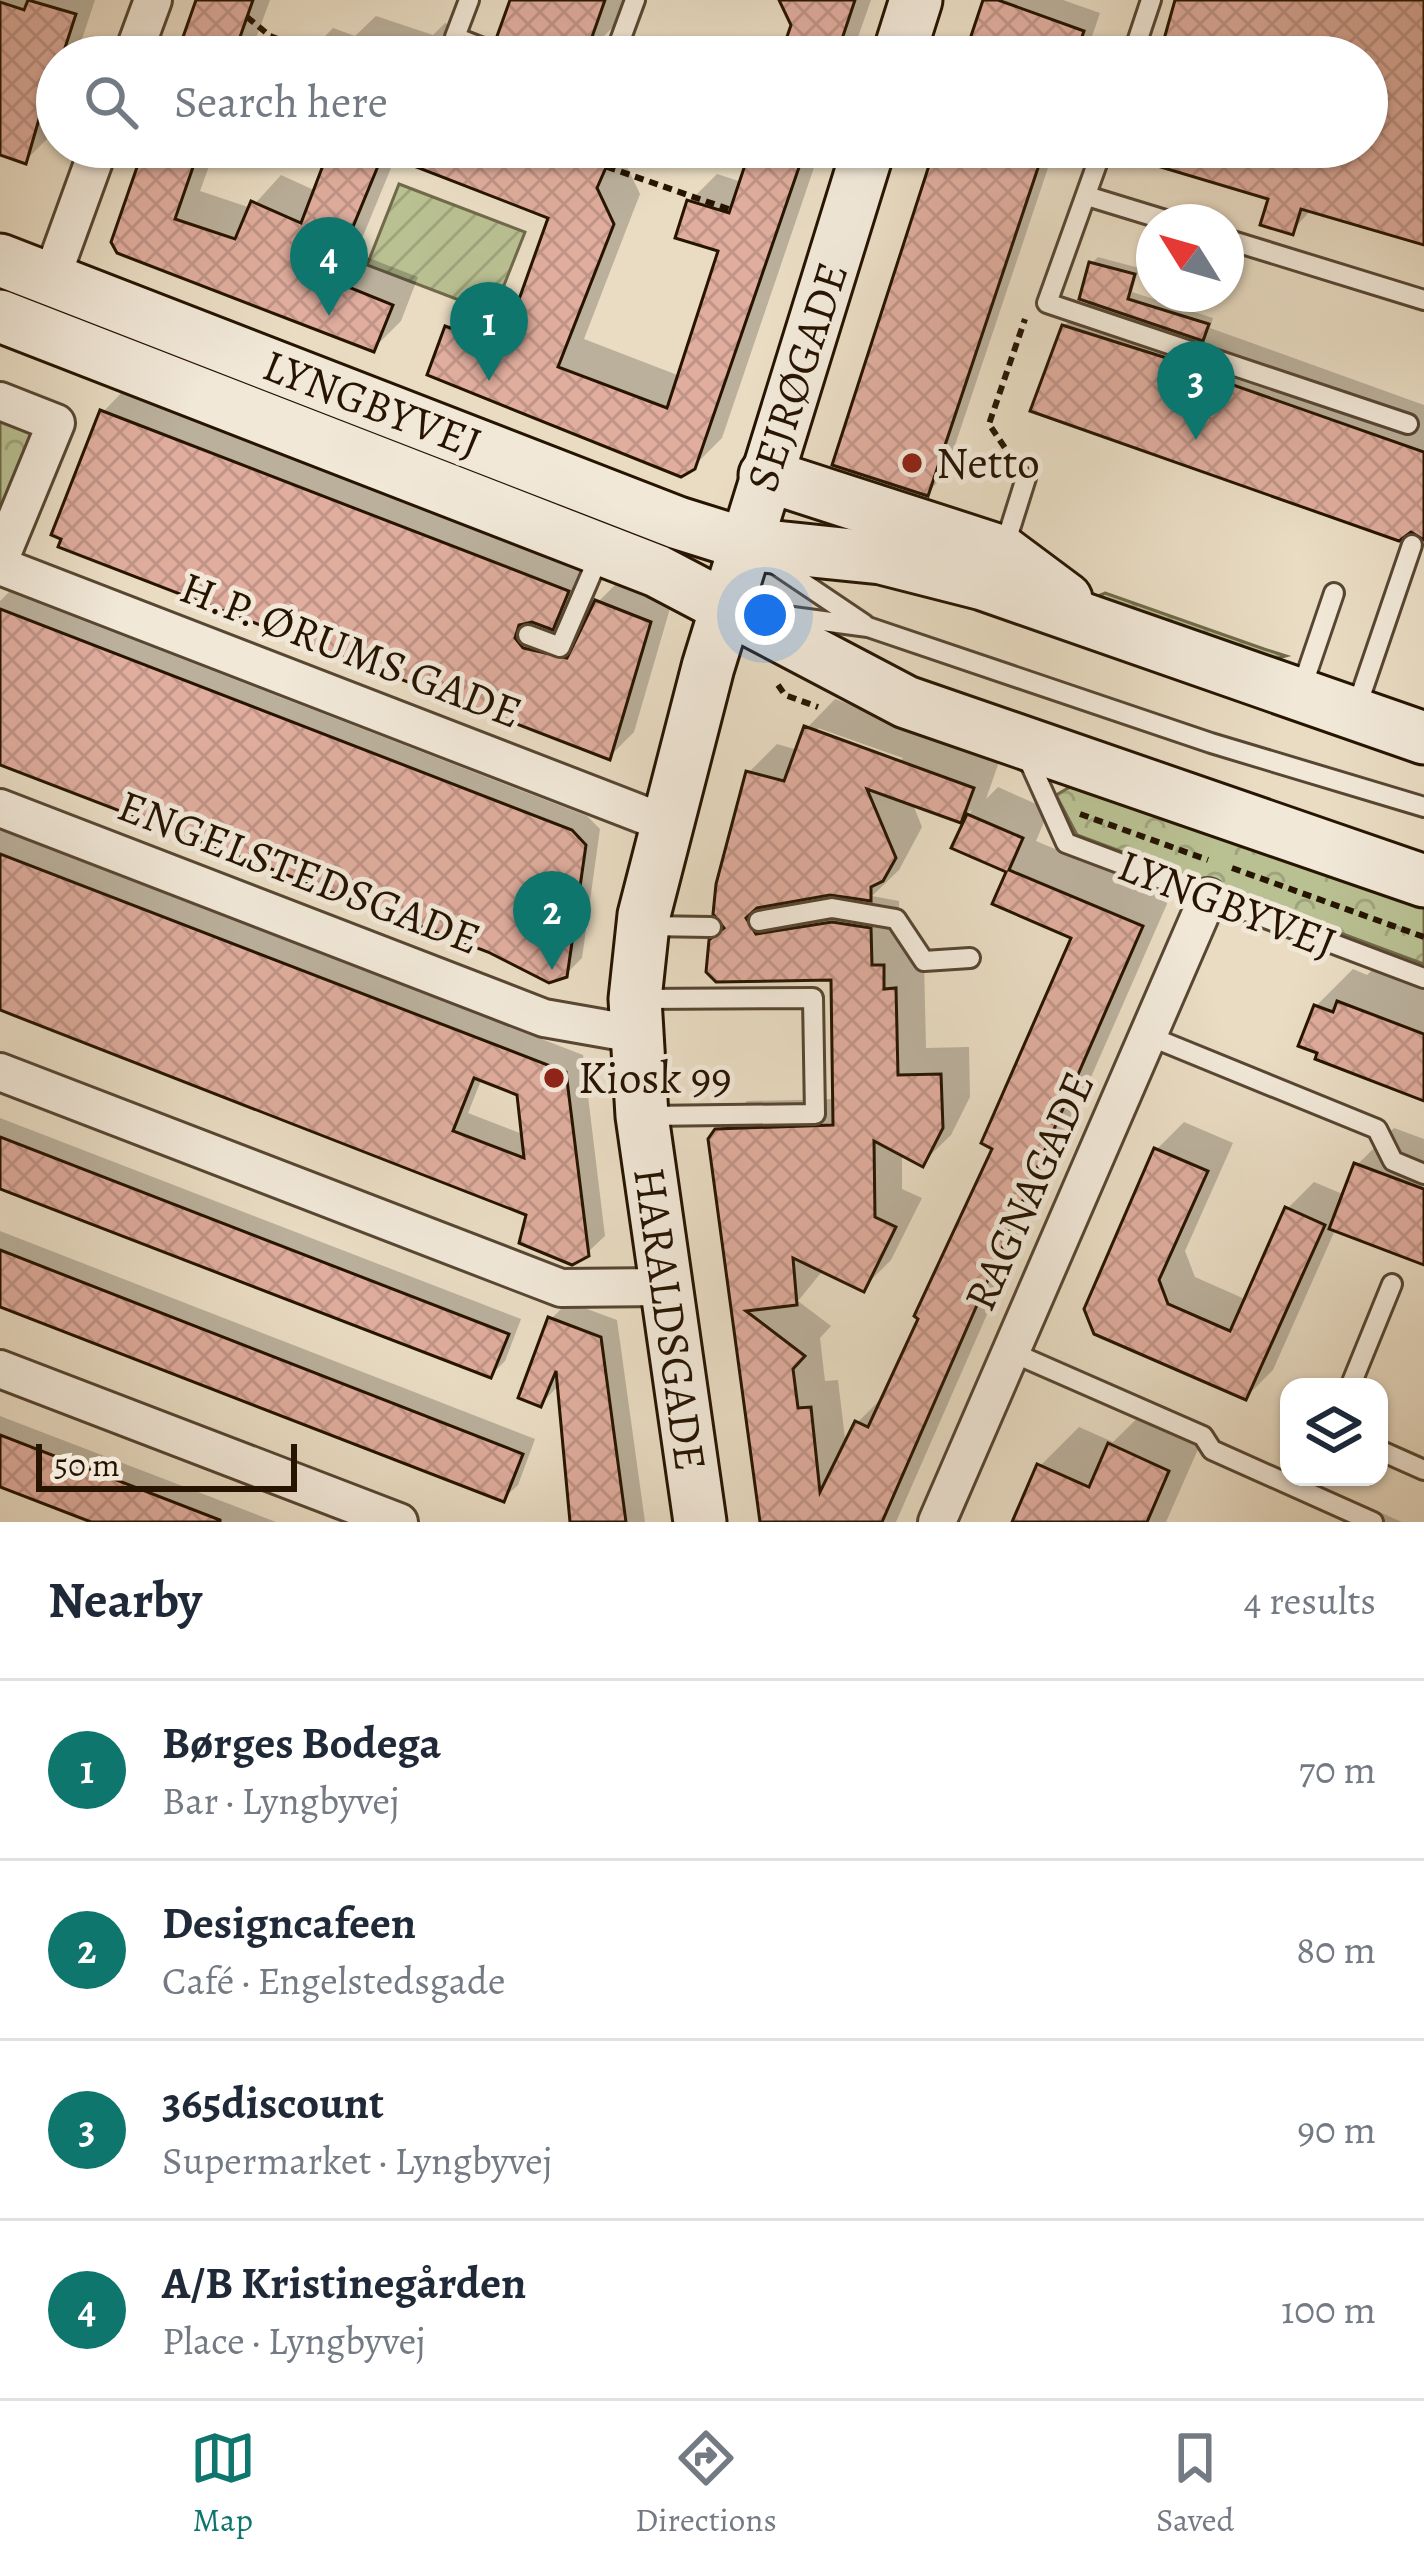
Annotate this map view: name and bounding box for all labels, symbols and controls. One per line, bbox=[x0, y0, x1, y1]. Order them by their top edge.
search box bbox=[36, 36, 1388, 168]
icon: search bbox=[78, 69, 144, 135]
text: Search here bbox=[174, 71, 388, 133]
north arrow bbox=[1136, 204, 1244, 312]
pin: 4 bbox=[290, 217, 368, 316]
street label: SEJRØGADE bbox=[731, 255, 863, 499]
pin: 1 bbox=[450, 282, 528, 381]
street label: LYNGBYVEJ bbox=[254, 334, 490, 474]
pin: 3 bbox=[1157, 341, 1235, 440]
place label: Netto bbox=[936, 432, 1040, 494]
marker: Netto bbox=[899, 450, 925, 476]
street label: H.P. ØRUMS GADE bbox=[171, 556, 531, 744]
your location bbox=[735, 585, 795, 645]
street label: ENGELSTEDSGADE bbox=[109, 774, 489, 970]
street label: LYNGBYVEJ bbox=[1109, 834, 1345, 974]
pin: 2 bbox=[513, 871, 591, 970]
place label: Kiosk 99 bbox=[578, 1047, 732, 1109]
street label: RAGNAGADE bbox=[949, 1062, 1109, 1320]
marker: Kiosk 99 bbox=[541, 1065, 567, 1091]
street label: HARALDSGADE bbox=[618, 1163, 722, 1475]
map controls bbox=[1280, 1378, 1388, 1486]
button: layers bbox=[1280, 1378, 1388, 1486]
scale bar bbox=[36, 1438, 297, 1491]
text: 50 m bbox=[54, 1442, 120, 1487]
text: Nearby bbox=[48, 1565, 202, 1635]
text: 4 results bbox=[1244, 1574, 1376, 1627]
text: Børges Bodega bbox=[162, 1712, 441, 1774]
text: 1 bbox=[80, 1743, 94, 1796]
text: 70 m bbox=[1299, 1743, 1376, 1796]
text: Bar · Lyngbyvej bbox=[162, 1774, 400, 1827]
text: Designcafeen bbox=[162, 1892, 416, 1954]
text: 2 bbox=[78, 1923, 96, 1976]
text: 80 m bbox=[1296, 1923, 1376, 1976]
text: Café · Engelstedsgade bbox=[162, 1954, 505, 2007]
text: 365discount bbox=[162, 2072, 384, 2134]
text: 3 bbox=[79, 2103, 95, 2156]
text: 90 m bbox=[1297, 2103, 1376, 2156]
text: Supermarket · Lyngbyvej bbox=[162, 2134, 553, 2187]
text: A/B Kristinegården bbox=[162, 2252, 526, 2314]
text: 4 bbox=[78, 2283, 96, 2336]
text: 100 m bbox=[1281, 2283, 1376, 2336]
text: Place · Lyngbyvej bbox=[162, 2314, 426, 2367]
tab: Map bbox=[190, 2425, 256, 2542]
tab: Directions bbox=[635, 2425, 777, 2542]
tab: Saved bbox=[1156, 2425, 1234, 2542]

